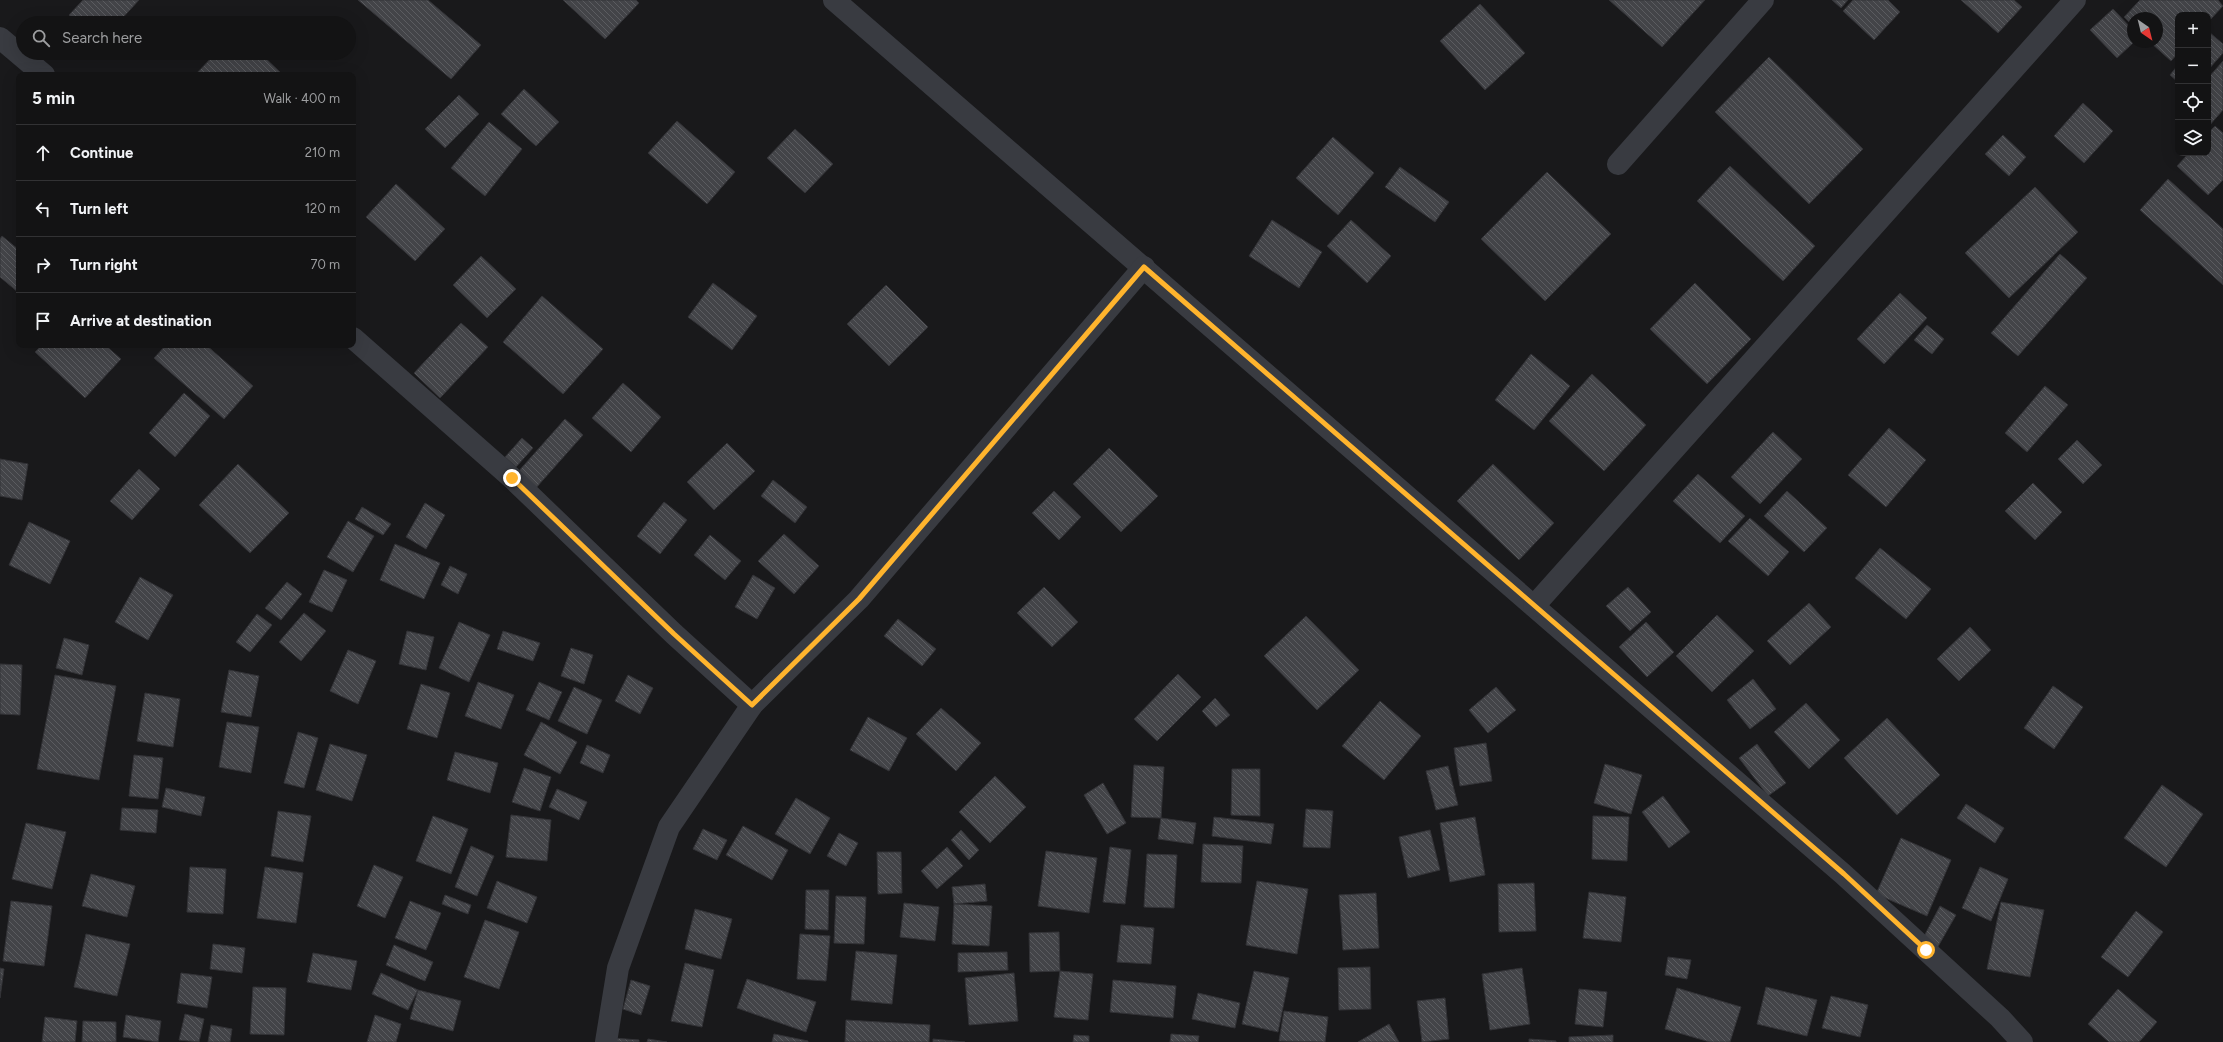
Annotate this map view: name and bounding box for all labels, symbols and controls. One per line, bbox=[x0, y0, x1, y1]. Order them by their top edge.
north arrow bbox=[2127, 12, 2163, 48]
map controls bbox=[2175, 12, 2211, 156]
button: + bbox=[2175, 12, 2211, 48]
search box bbox=[16, 16, 356, 60]
icon: search bbox=[30, 27, 52, 49]
text: Search here bbox=[62, 29, 142, 47]
button: − bbox=[2175, 48, 2211, 84]
button: locate bbox=[2175, 84, 2211, 120]
text: 5 min bbox=[32, 88, 75, 108]
text: Walk · 400 m bbox=[264, 91, 340, 106]
button: layers bbox=[2175, 120, 2211, 156]
icon: ahead bbox=[32, 142, 54, 164]
text: Continue bbox=[70, 144, 133, 162]
text: 210 m bbox=[305, 145, 340, 160]
icon: left bbox=[32, 198, 54, 220]
text: Turn left bbox=[70, 200, 128, 218]
text: 120 m bbox=[305, 201, 340, 216]
icon: right bbox=[32, 254, 54, 276]
text: Turn right bbox=[70, 256, 138, 274]
text: 70 m bbox=[310, 257, 340, 272]
icon: arrive bbox=[32, 310, 54, 332]
text: Arrive at destination bbox=[70, 312, 211, 330]
route end bbox=[503, 469, 521, 487]
route start bbox=[1917, 941, 1935, 959]

